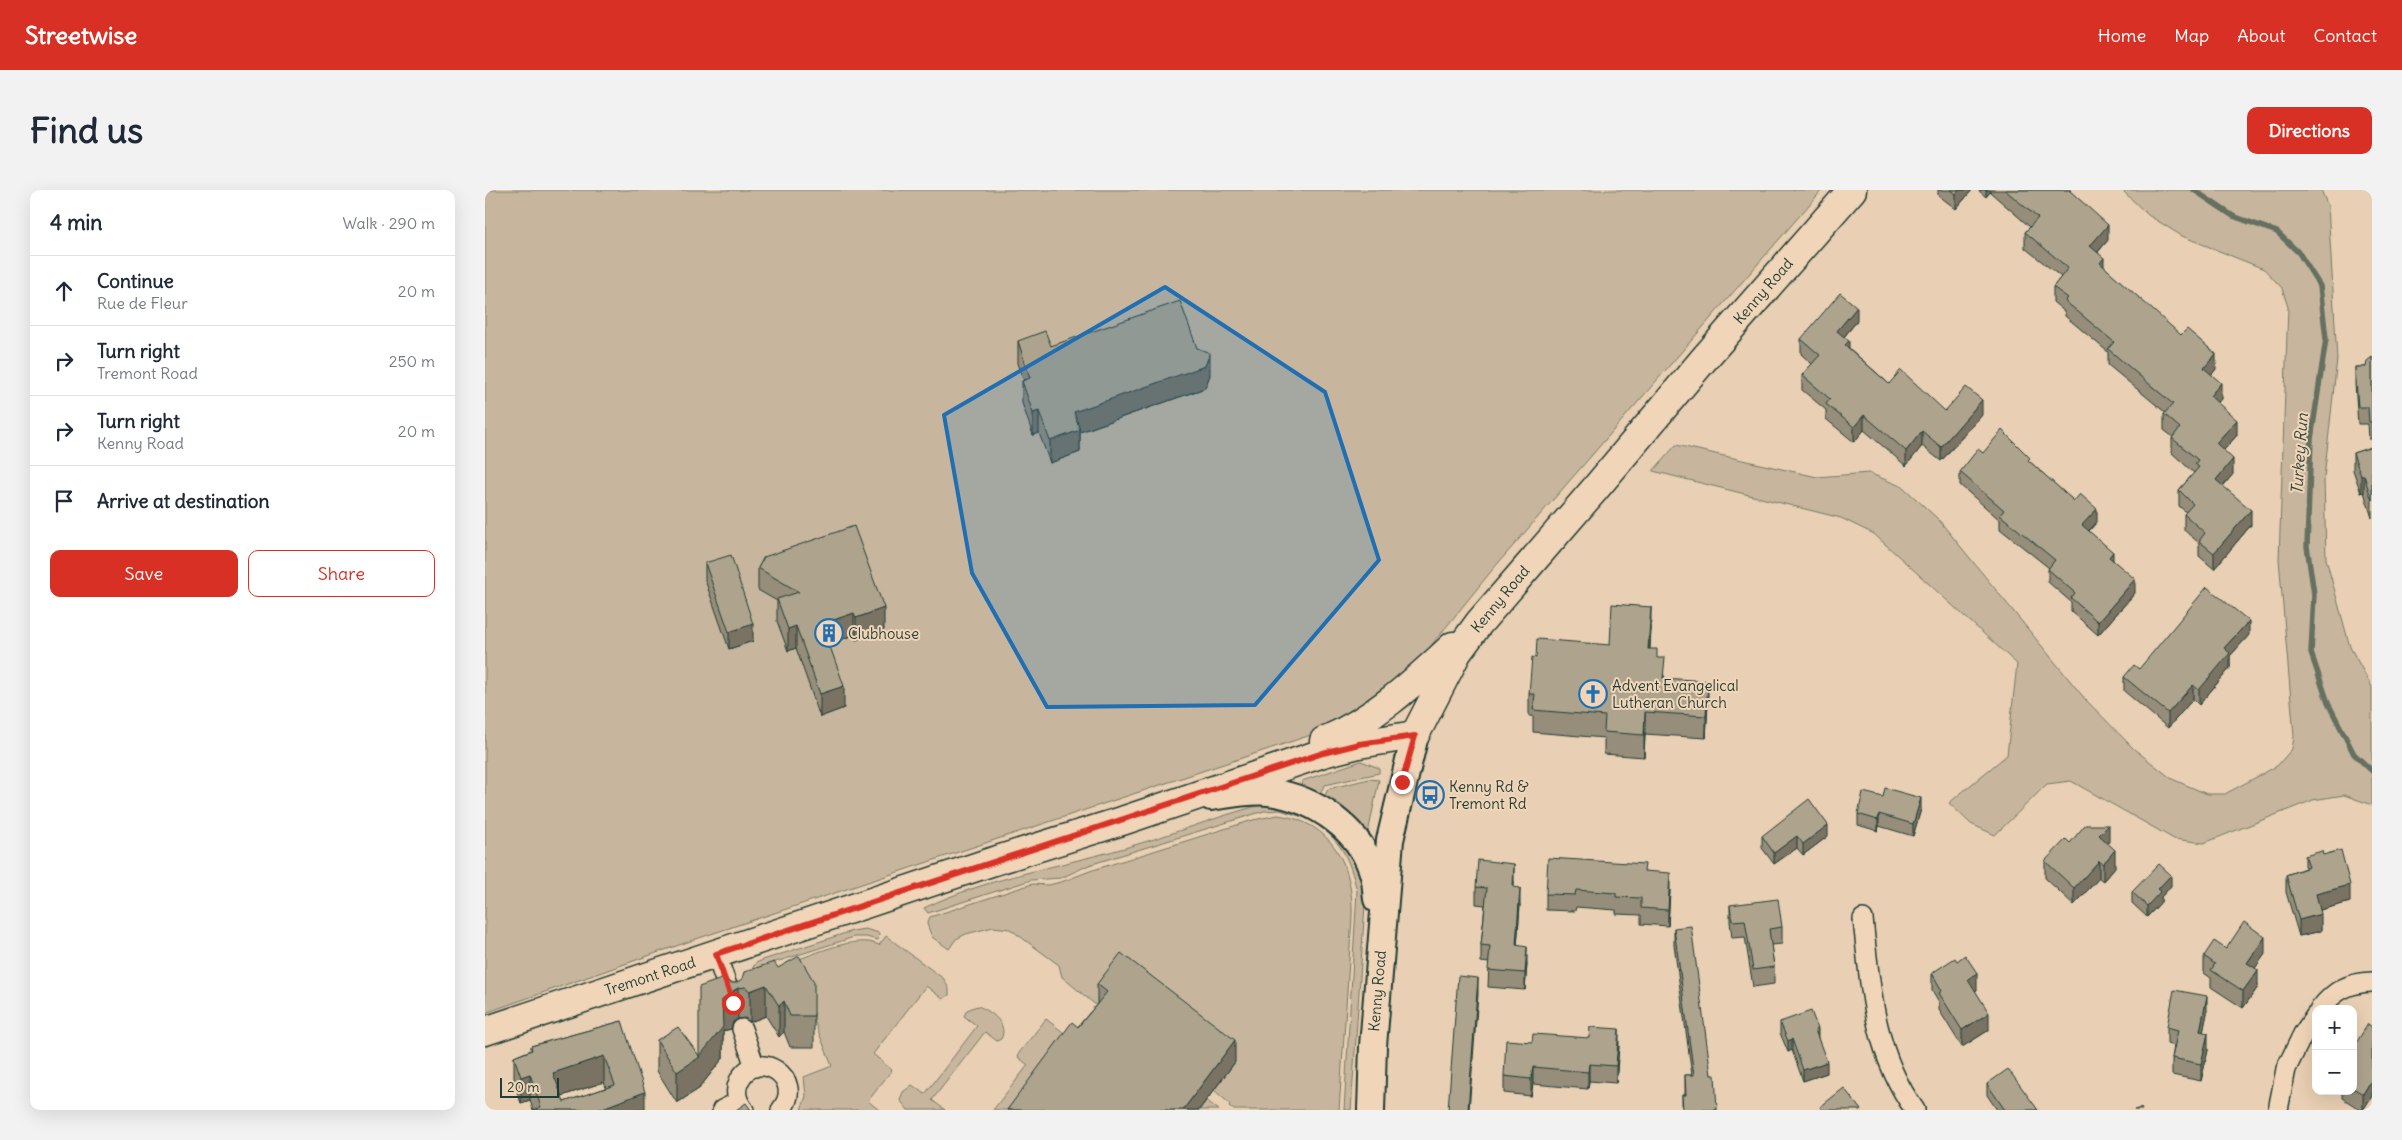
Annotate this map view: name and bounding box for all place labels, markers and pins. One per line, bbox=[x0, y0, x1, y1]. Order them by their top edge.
building icon: Clubhouse bbox=[814, 618, 844, 648]
place label: Clubhouse bbox=[848, 624, 919, 643]
place label: Advent Evangelical Lutheran Church bbox=[1612, 676, 1739, 712]
church icon: Advent Evangelical Lutheran Church bbox=[1578, 679, 1608, 709]
place label: Kenny Rd & Tremont Rd bbox=[1449, 777, 1529, 813]
bus stop icon: Kenny Rd & Tremont Rd bbox=[1415, 780, 1445, 810]

